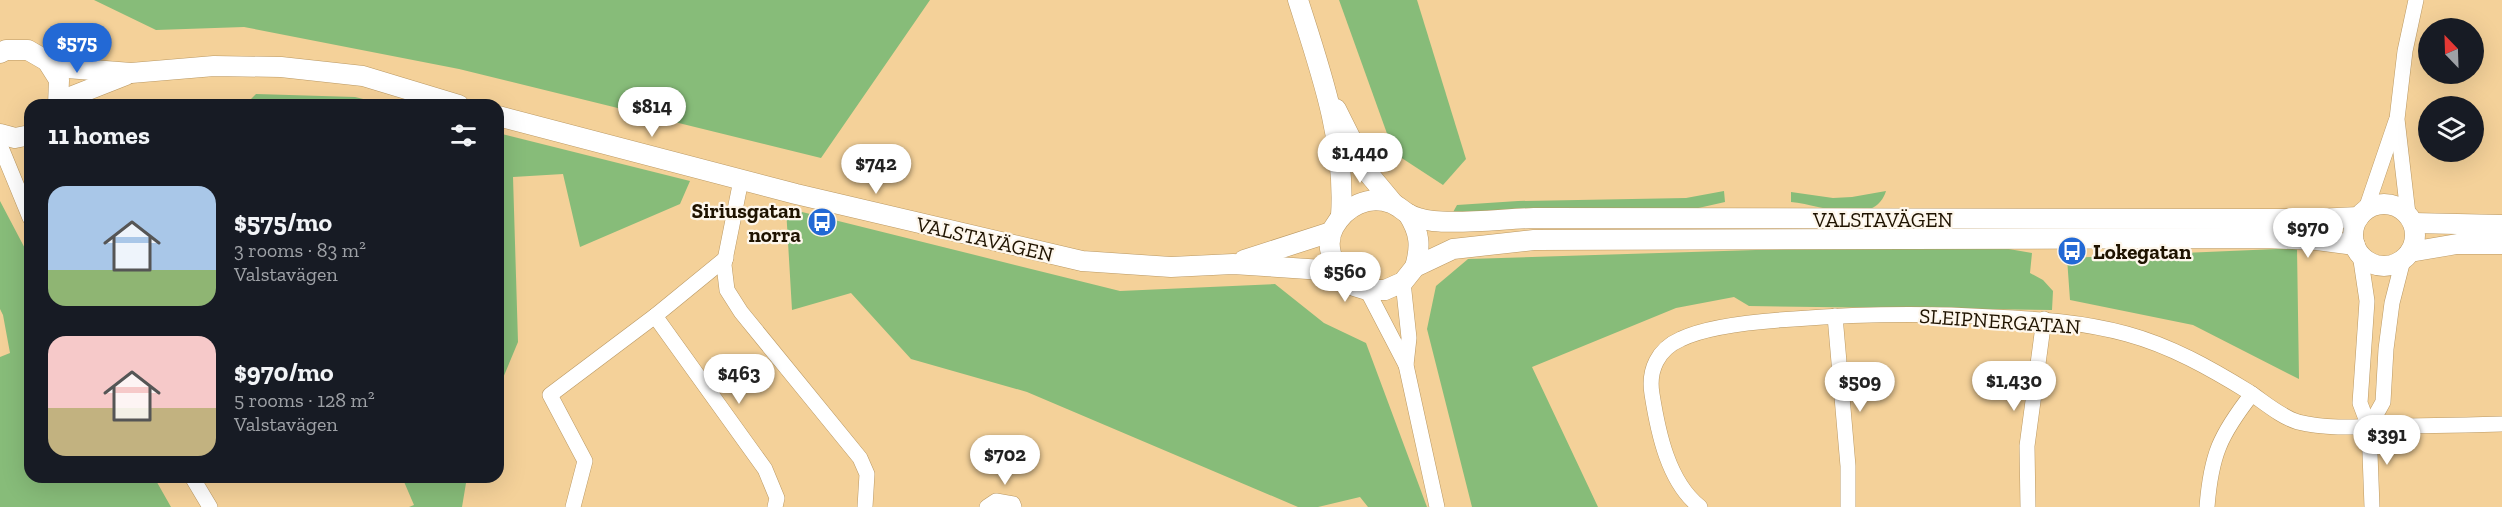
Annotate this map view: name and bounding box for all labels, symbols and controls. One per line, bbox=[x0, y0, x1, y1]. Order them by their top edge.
north arrow bbox=[2418, 18, 2484, 84]
map controls bbox=[2418, 18, 2484, 162]
pin: $575 bbox=[41, 23, 113, 74]
text: $575 bbox=[57, 30, 97, 54]
pin: $814 bbox=[616, 87, 688, 138]
text: $814 bbox=[632, 94, 672, 118]
button: layers bbox=[2418, 96, 2484, 162]
text: 11 homes bbox=[48, 119, 150, 151]
icon: filters bbox=[447, 119, 480, 152]
pin: $1,440 bbox=[1311, 133, 1409, 184]
text: $1,440 bbox=[1332, 140, 1388, 164]
pin: $742 bbox=[840, 144, 912, 195]
text: $742 bbox=[855, 151, 897, 175]
place label: Siriusgatan norra bbox=[692, 198, 802, 247]
text: $575/mo bbox=[234, 206, 332, 238]
bus stop icon: Siriusgatan norra bbox=[806, 206, 838, 238]
street label: VALSTAVÄGEN bbox=[1812, 207, 1953, 232]
pin: $970 bbox=[2272, 208, 2344, 259]
icon: home bbox=[96, 210, 168, 282]
street label: VALSTAVÄGEN bbox=[913, 211, 1056, 267]
text: $970 bbox=[2287, 215, 2329, 239]
bus stop icon: Lokegatan bbox=[2056, 235, 2088, 267]
text: 3 rooms · 83 m² bbox=[234, 238, 366, 262]
place label: Lokegatan bbox=[2093, 239, 2192, 264]
pin: $560 bbox=[1309, 252, 1381, 303]
text: $560 bbox=[1324, 259, 1366, 283]
text: Valstavägen bbox=[234, 262, 338, 286]
street label: SLEIPNERGATAN bbox=[1918, 303, 2082, 339]
pin: $463 bbox=[703, 354, 775, 405]
text: $970/mo bbox=[234, 356, 334, 388]
icon: home bbox=[96, 360, 168, 432]
text: $463 bbox=[718, 361, 760, 385]
pin: $1,430 bbox=[1965, 361, 2063, 412]
pin: $509 bbox=[1824, 362, 1896, 413]
text: $1,430 bbox=[1986, 368, 2042, 392]
text: $509 bbox=[1839, 369, 1881, 393]
text: 5 rooms · 128 m² bbox=[234, 388, 375, 412]
text: Valstavägen bbox=[234, 412, 338, 436]
pin: $391 bbox=[2351, 415, 2423, 466]
text: $391 bbox=[2367, 422, 2407, 446]
pin: $702 bbox=[969, 435, 1041, 486]
text: $702 bbox=[984, 442, 1026, 466]

